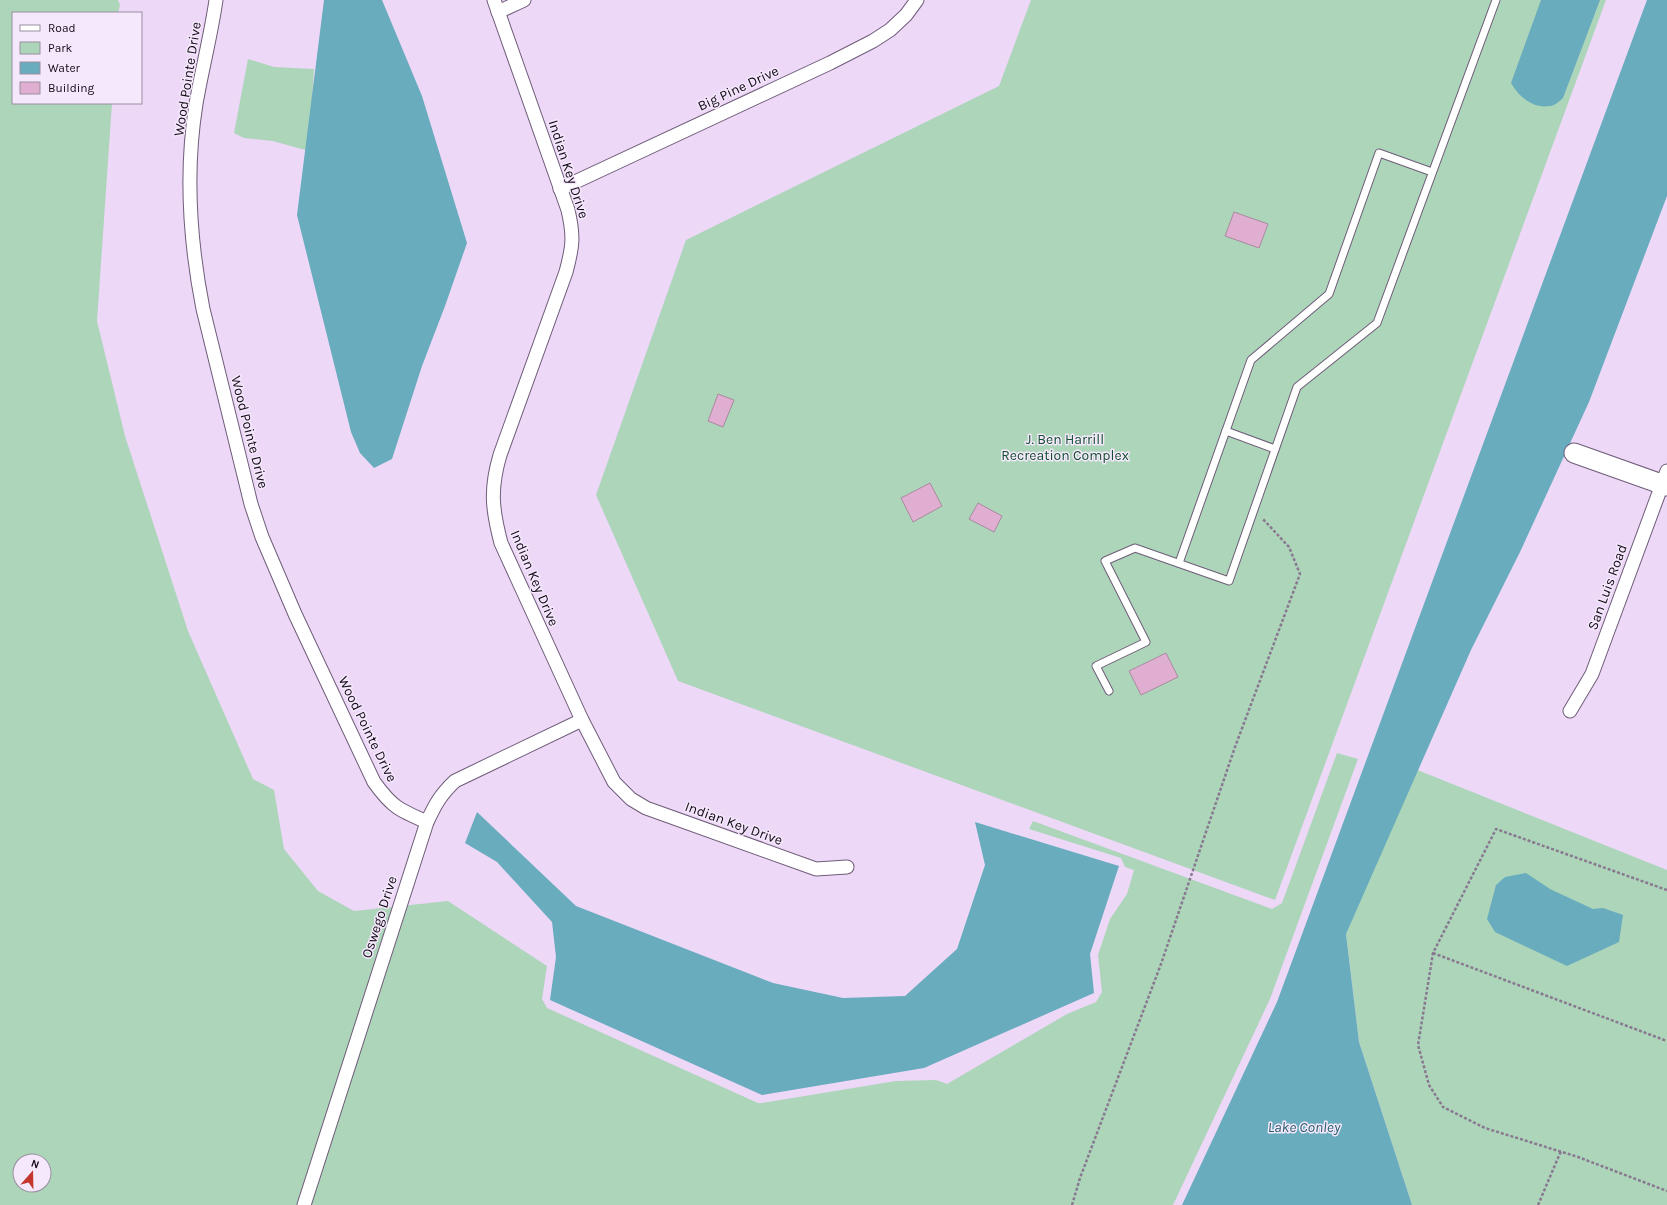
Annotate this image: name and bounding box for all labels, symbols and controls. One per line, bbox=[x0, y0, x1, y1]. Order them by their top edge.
legend bbox=[12, 12, 142, 104]
text: Road bbox=[48, 21, 76, 35]
street label: Wood Pointe Drive bbox=[170, 21, 205, 137]
text: Park bbox=[48, 41, 73, 55]
text: Water bbox=[48, 61, 81, 75]
street label: Big Pine Drive bbox=[695, 62, 782, 115]
text: Building bbox=[48, 81, 95, 95]
street label: Indian Key Drive bbox=[545, 118, 592, 221]
street label: Wood Pointe Drive bbox=[227, 374, 272, 490]
park label: J. Ben Harrill Recreation Complex bbox=[1001, 431, 1129, 464]
street label: Indian Key Drive bbox=[507, 528, 562, 629]
street label: San Luis Road bbox=[1584, 542, 1631, 632]
street label: Wood Pointe Drive bbox=[335, 674, 401, 785]
street label: Indian Key Drive bbox=[683, 798, 785, 849]
street label: Oswego Drive bbox=[358, 874, 401, 960]
water label: Lake Conley bbox=[1268, 1118, 1341, 1136]
north arrow bbox=[12, 1153, 52, 1193]
text: N bbox=[29, 1157, 41, 1172]

